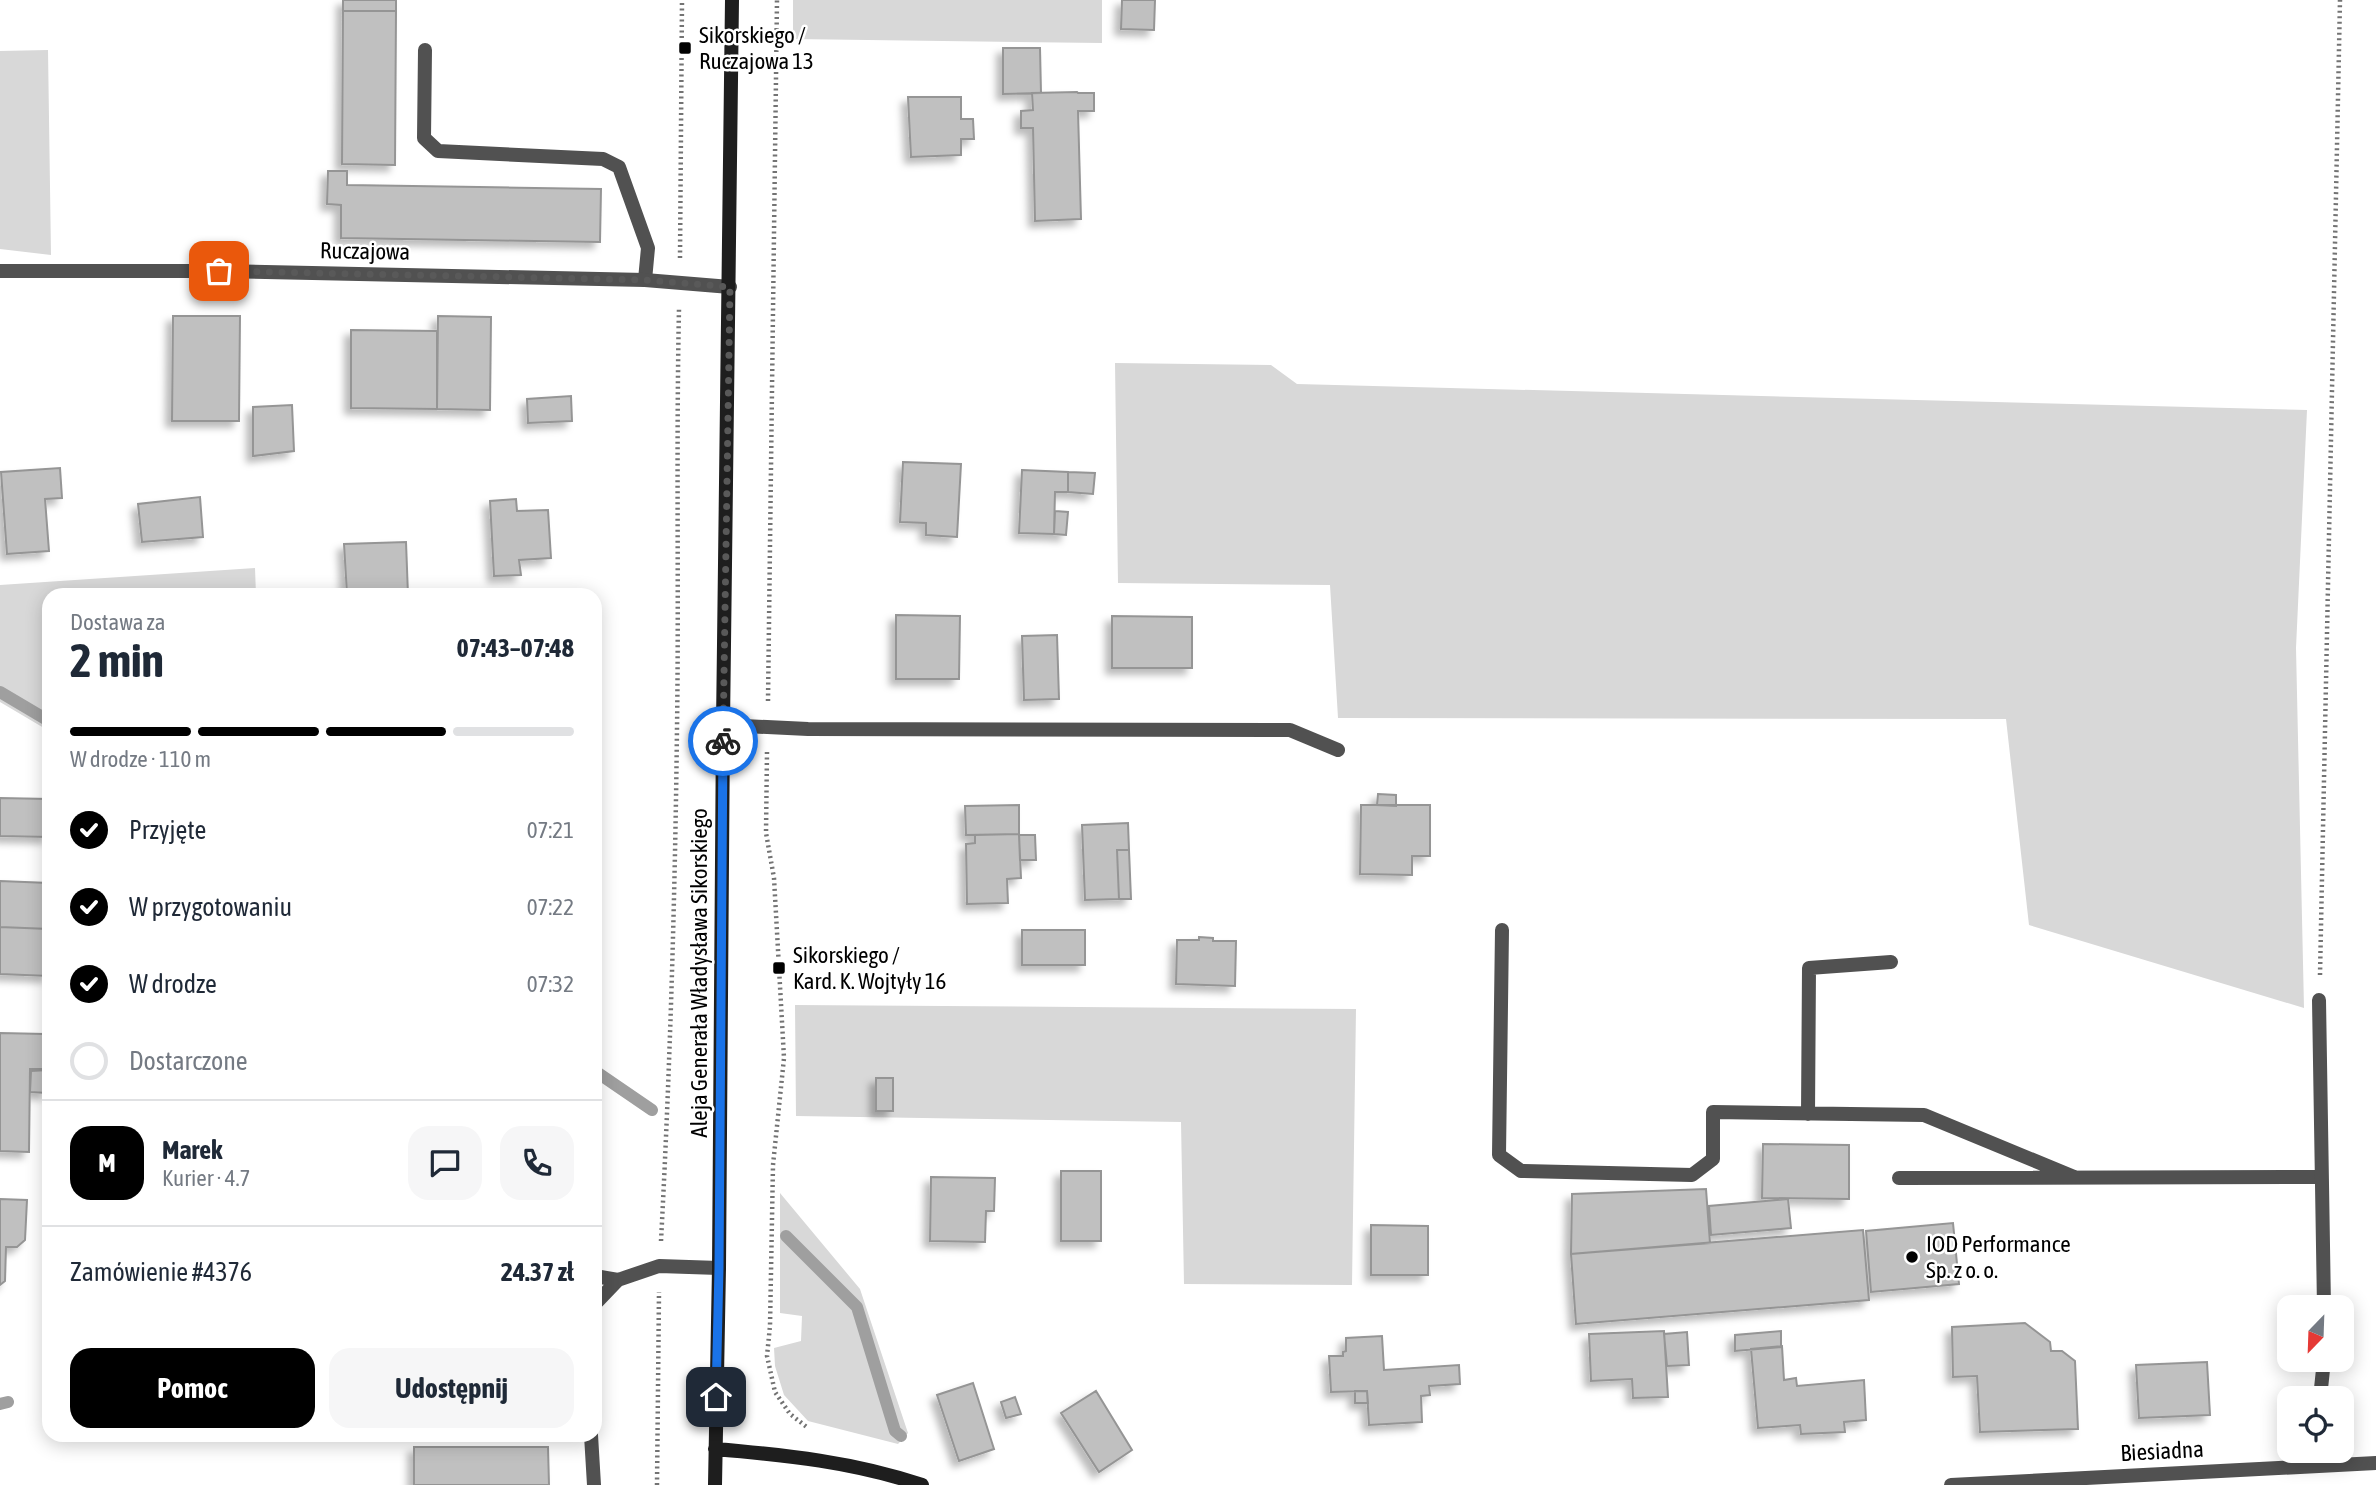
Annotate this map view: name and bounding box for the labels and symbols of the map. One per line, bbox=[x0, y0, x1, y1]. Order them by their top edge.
place label: Sikorskiego / Ruczajowa 13 bbox=[699, 22, 814, 74]
marker: Sikorskiego / Ruczajowa 13 bbox=[677, 40, 693, 56]
street label: Ruczajowa bbox=[320, 237, 410, 265]
pin bbox=[189, 241, 249, 301]
courier bbox=[688, 706, 758, 776]
street label: Aleja Generała Władysława Sikorskiego bbox=[686, 808, 712, 1138]
place label: Sikorskiego / Kard. K. Wojtyły 16 bbox=[793, 942, 946, 994]
marker: Sikorskiego / Kard. K. Wojtyły 16 bbox=[771, 960, 787, 976]
place label: IOD Performance Sp. z o. o. bbox=[1926, 1231, 2071, 1283]
marker: IOD Performance Sp. z o. o. bbox=[1904, 1249, 1920, 1265]
north arrow bbox=[2277, 1295, 2354, 1372]
pin bbox=[686, 1367, 746, 1427]
street label: Biesiadna bbox=[2120, 1436, 2204, 1466]

